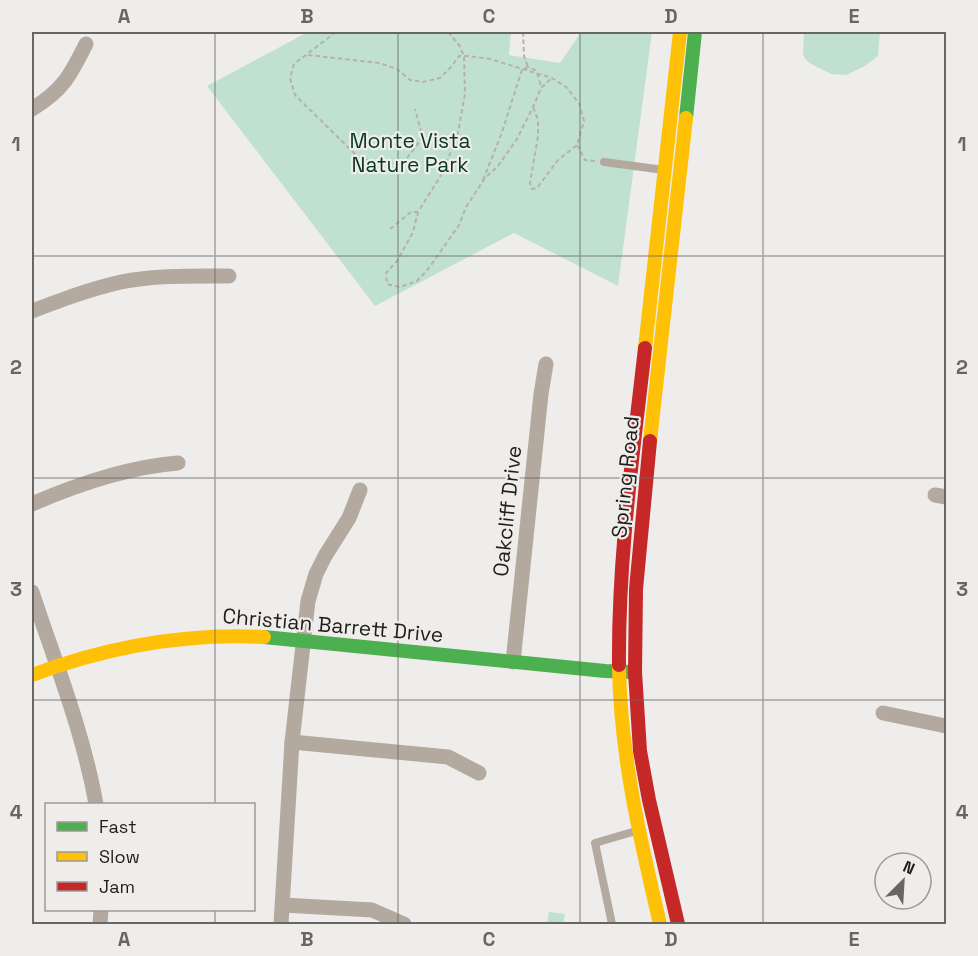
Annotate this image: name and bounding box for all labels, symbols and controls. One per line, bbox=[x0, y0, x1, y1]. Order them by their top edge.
text: A bbox=[118, 3, 131, 29]
text: B bbox=[300, 3, 314, 29]
text: C bbox=[483, 3, 496, 29]
text: D bbox=[664, 3, 678, 29]
text: E bbox=[848, 3, 860, 29]
park label: Monte Vista Nature Park bbox=[349, 127, 471, 178]
text: 1 bbox=[11, 131, 21, 157]
text: 1 bbox=[957, 131, 967, 157]
text: 2 bbox=[10, 354, 22, 380]
text: 2 bbox=[956, 354, 968, 380]
street label: Spring Road bbox=[605, 415, 645, 539]
street label: Oakcliff Drive bbox=[487, 444, 527, 578]
text: 3 bbox=[10, 576, 22, 602]
text: 3 bbox=[956, 576, 968, 602]
street label: Christian Barrett Drive bbox=[222, 602, 444, 648]
text: 4 bbox=[10, 799, 23, 825]
text: 4 bbox=[956, 799, 969, 825]
legend bbox=[45, 803, 255, 911]
text: Fast bbox=[99, 815, 136, 838]
text: Slow bbox=[99, 845, 140, 868]
north arrow bbox=[873, 851, 933, 911]
text: N bbox=[900, 856, 918, 880]
text: Jam bbox=[99, 875, 135, 898]
text: A bbox=[118, 926, 131, 952]
text: B bbox=[300, 926, 314, 952]
text: C bbox=[483, 926, 496, 952]
text: D bbox=[664, 926, 678, 952]
text: E bbox=[848, 926, 860, 952]

